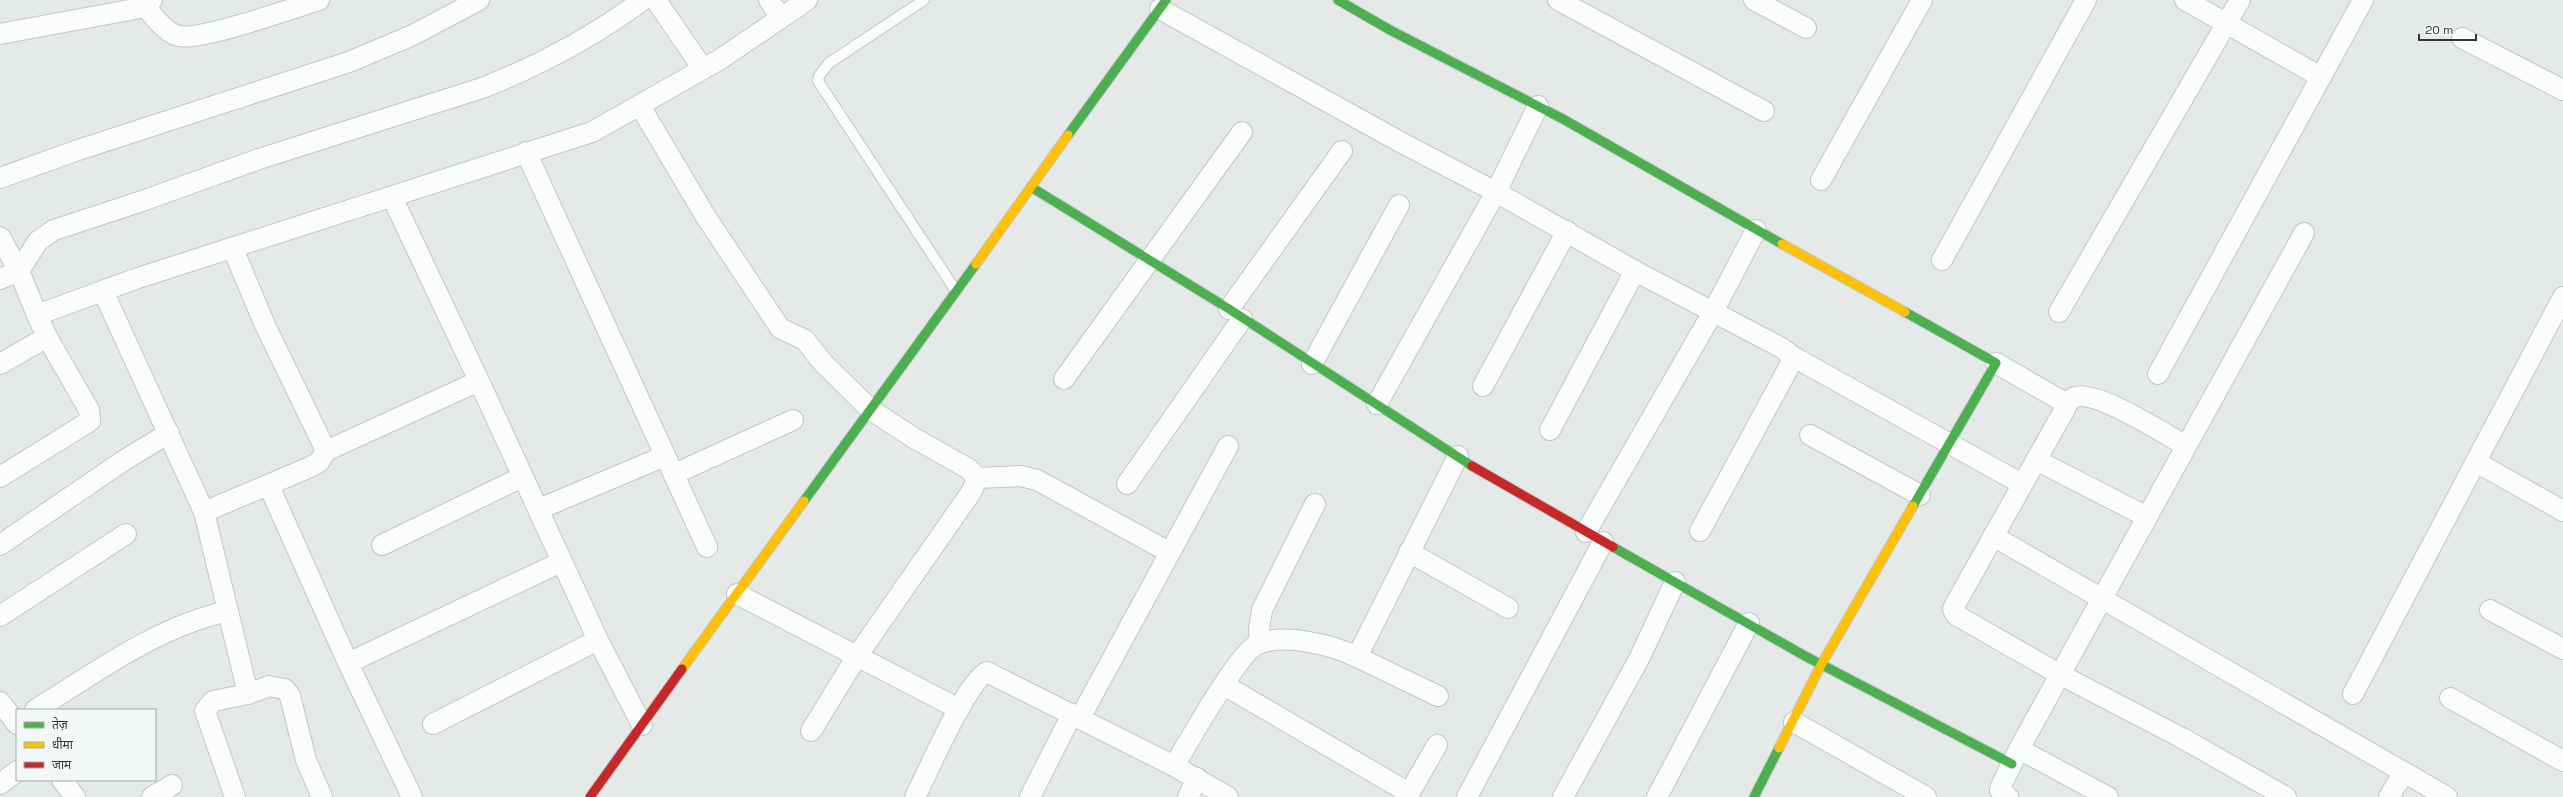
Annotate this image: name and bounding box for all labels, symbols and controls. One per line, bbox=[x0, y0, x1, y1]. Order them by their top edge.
scale bar bbox=[2419, 16, 2476, 42]
text: 20 m bbox=[2425, 22, 2453, 38]
legend bbox=[16, 709, 156, 781]
text: तेज़ bbox=[52, 717, 69, 733]
text: धीमा bbox=[52, 737, 74, 753]
text: जाम bbox=[52, 757, 72, 773]

